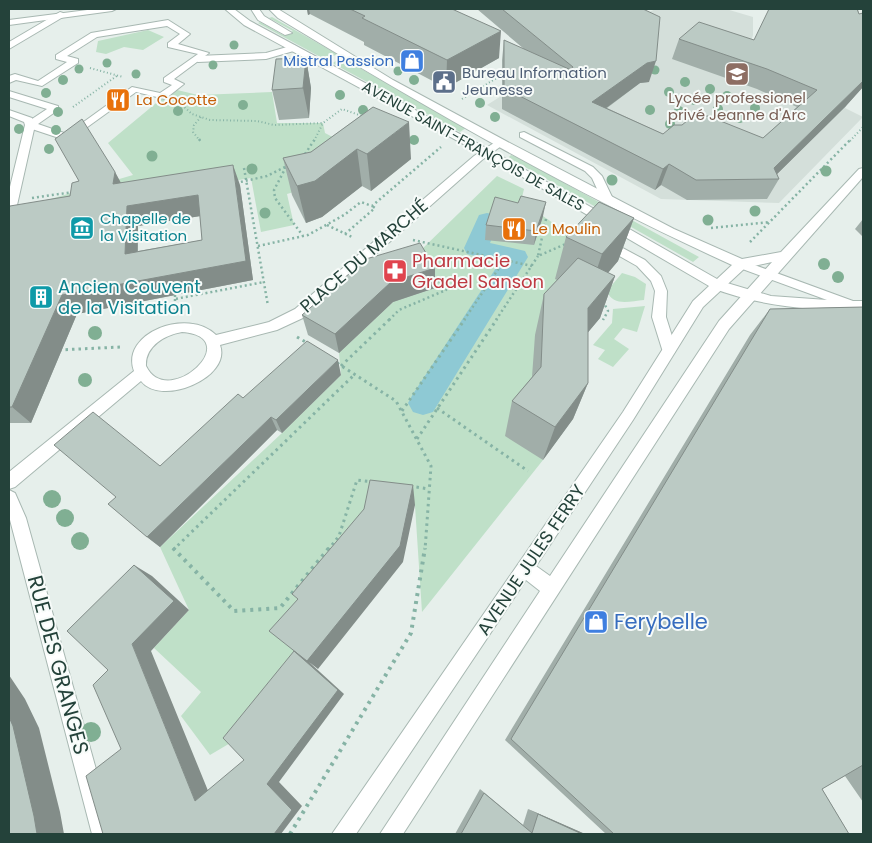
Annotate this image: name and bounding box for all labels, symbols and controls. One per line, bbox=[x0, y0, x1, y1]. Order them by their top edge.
shop icon: Mistral Passion bbox=[399, 48, 425, 74]
place label: Mistral Passion bbox=[283, 50, 394, 71]
school or university icon: Lycée professionel privé Jeanne d'Arc bbox=[724, 61, 750, 87]
place label: Bureau Information Jeunesse bbox=[462, 62, 607, 100]
public building icon: Bureau Information Jeunesse bbox=[431, 69, 457, 95]
street label: AVENUE SAINT-FRANÇOIS DE SALES bbox=[358, 75, 588, 216]
restaurant icon: La Cocotte bbox=[105, 87, 131, 113]
place label: Lycée professionel privé Jeanne d'Arc bbox=[668, 87, 806, 125]
place label: La Cocotte bbox=[136, 89, 217, 110]
street label: PLACE DU MARCHÉ bbox=[294, 193, 433, 318]
place label: Chapelle de la Visitation bbox=[100, 208, 191, 246]
museum icon: Chapelle de la Visitation bbox=[69, 215, 95, 241]
restaurant icon: Le Moulin bbox=[501, 216, 527, 242]
place label: Le Moulin bbox=[532, 218, 601, 239]
place label: Pharmacie Gradel Sanson bbox=[412, 248, 544, 294]
pharmacy icon: Pharmacie Gradel Sanson bbox=[382, 258, 408, 284]
place label: Ancien Couvent de la Visitation bbox=[58, 274, 201, 320]
building icon: Ancien Couvent de la Visitation bbox=[28, 284, 54, 310]
street label: AVENUE JULES FERRY bbox=[471, 479, 591, 640]
street label: RUE DES GRANGES bbox=[21, 572, 96, 758]
place label: Ferybelle bbox=[614, 607, 708, 636]
shop icon: Ferybelle bbox=[583, 609, 609, 635]

